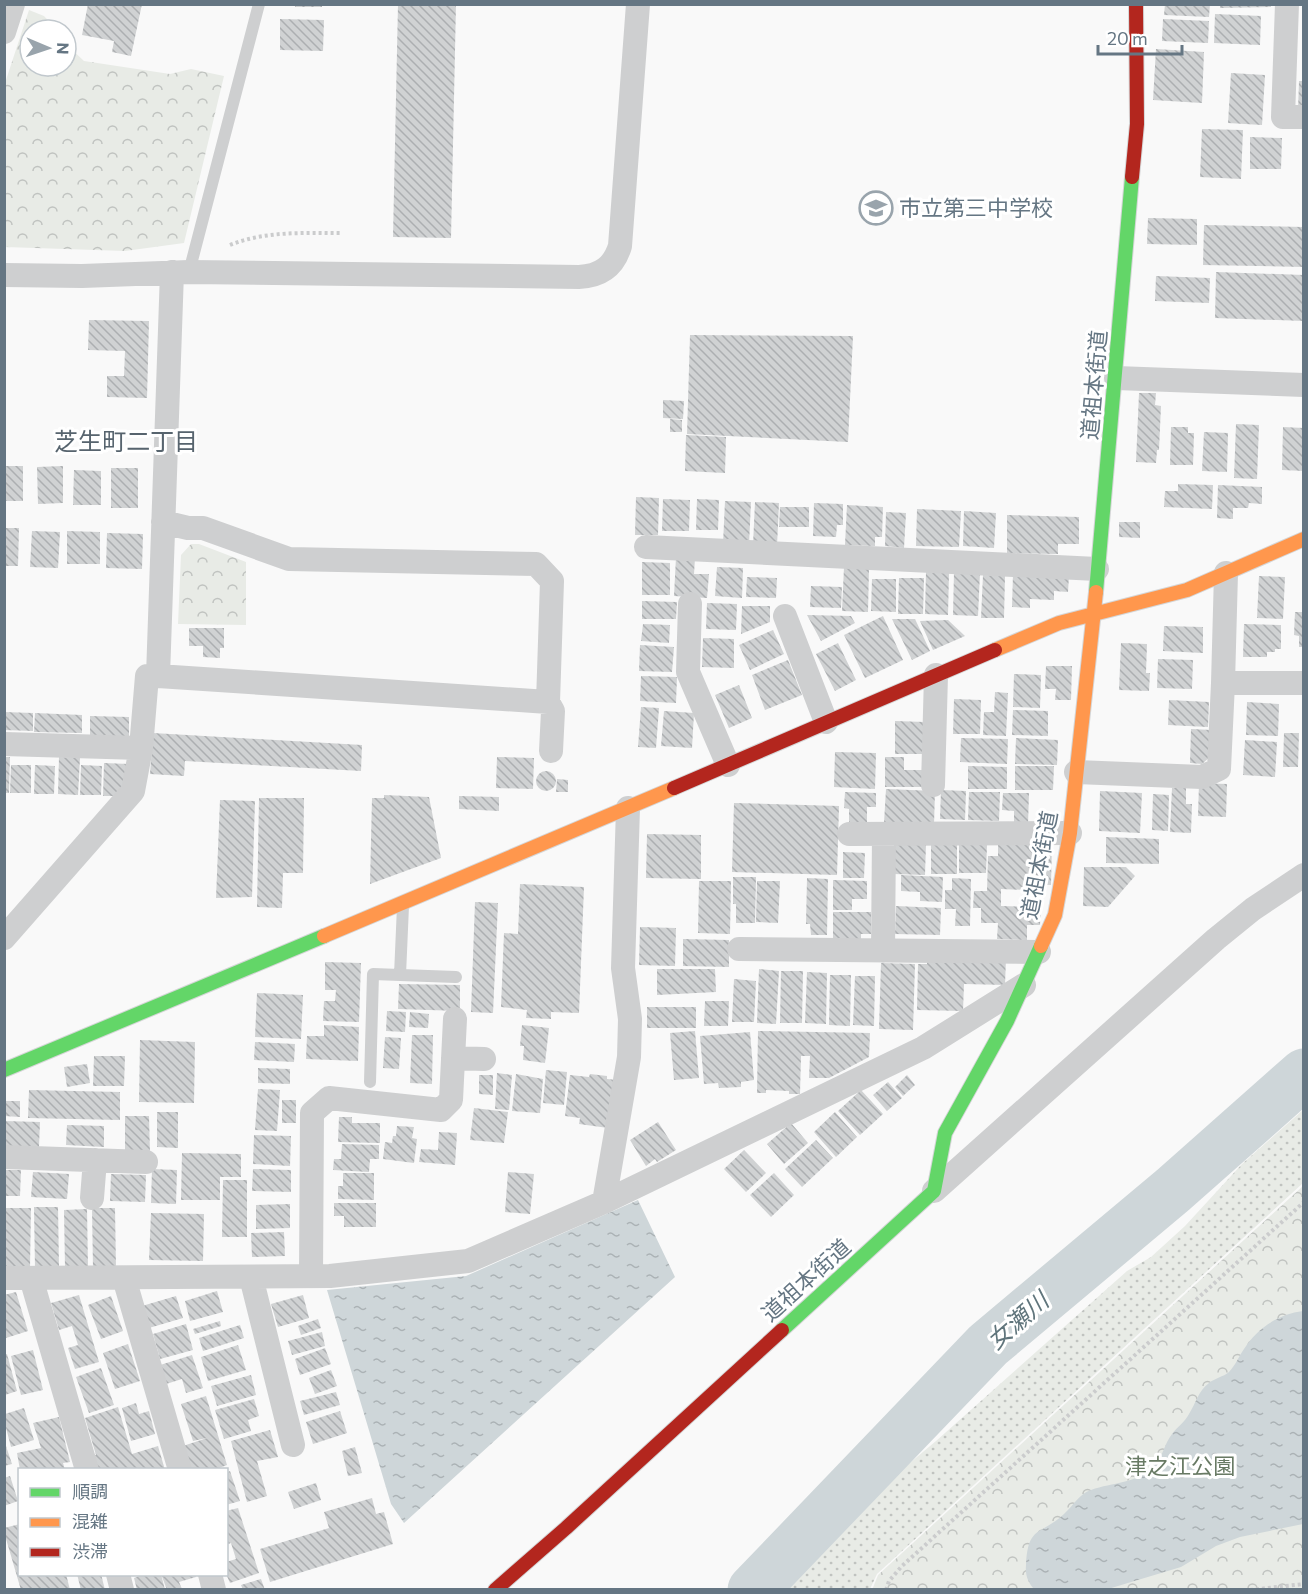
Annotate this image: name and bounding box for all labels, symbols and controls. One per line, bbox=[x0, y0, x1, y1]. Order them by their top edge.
north arrow bbox=[18, 18, 78, 78]
scale bar bbox=[1098, 18, 1182, 56]
text: 20 m bbox=[1107, 27, 1148, 49]
text: N bbox=[54, 42, 73, 55]
school or university icon: 市立第三中学校 bbox=[858, 190, 894, 226]
place label: 市立第三中学校 bbox=[899, 194, 1053, 221]
street label: 道祖本街道 bbox=[1075, 329, 1112, 441]
district label: 芝生町二丁目 bbox=[54, 426, 198, 455]
street label: 道祖本街道 bbox=[1015, 808, 1062, 921]
street label: 道祖本街道 bbox=[756, 1233, 856, 1326]
water label: 女瀬川 bbox=[980, 1283, 1056, 1354]
park label: 津之江公園 bbox=[1125, 1452, 1235, 1479]
legend bbox=[18, 1468, 228, 1576]
text: 順調 bbox=[72, 1480, 108, 1502]
text: 混雑 bbox=[72, 1510, 108, 1532]
text: 渋滞 bbox=[72, 1540, 108, 1562]

